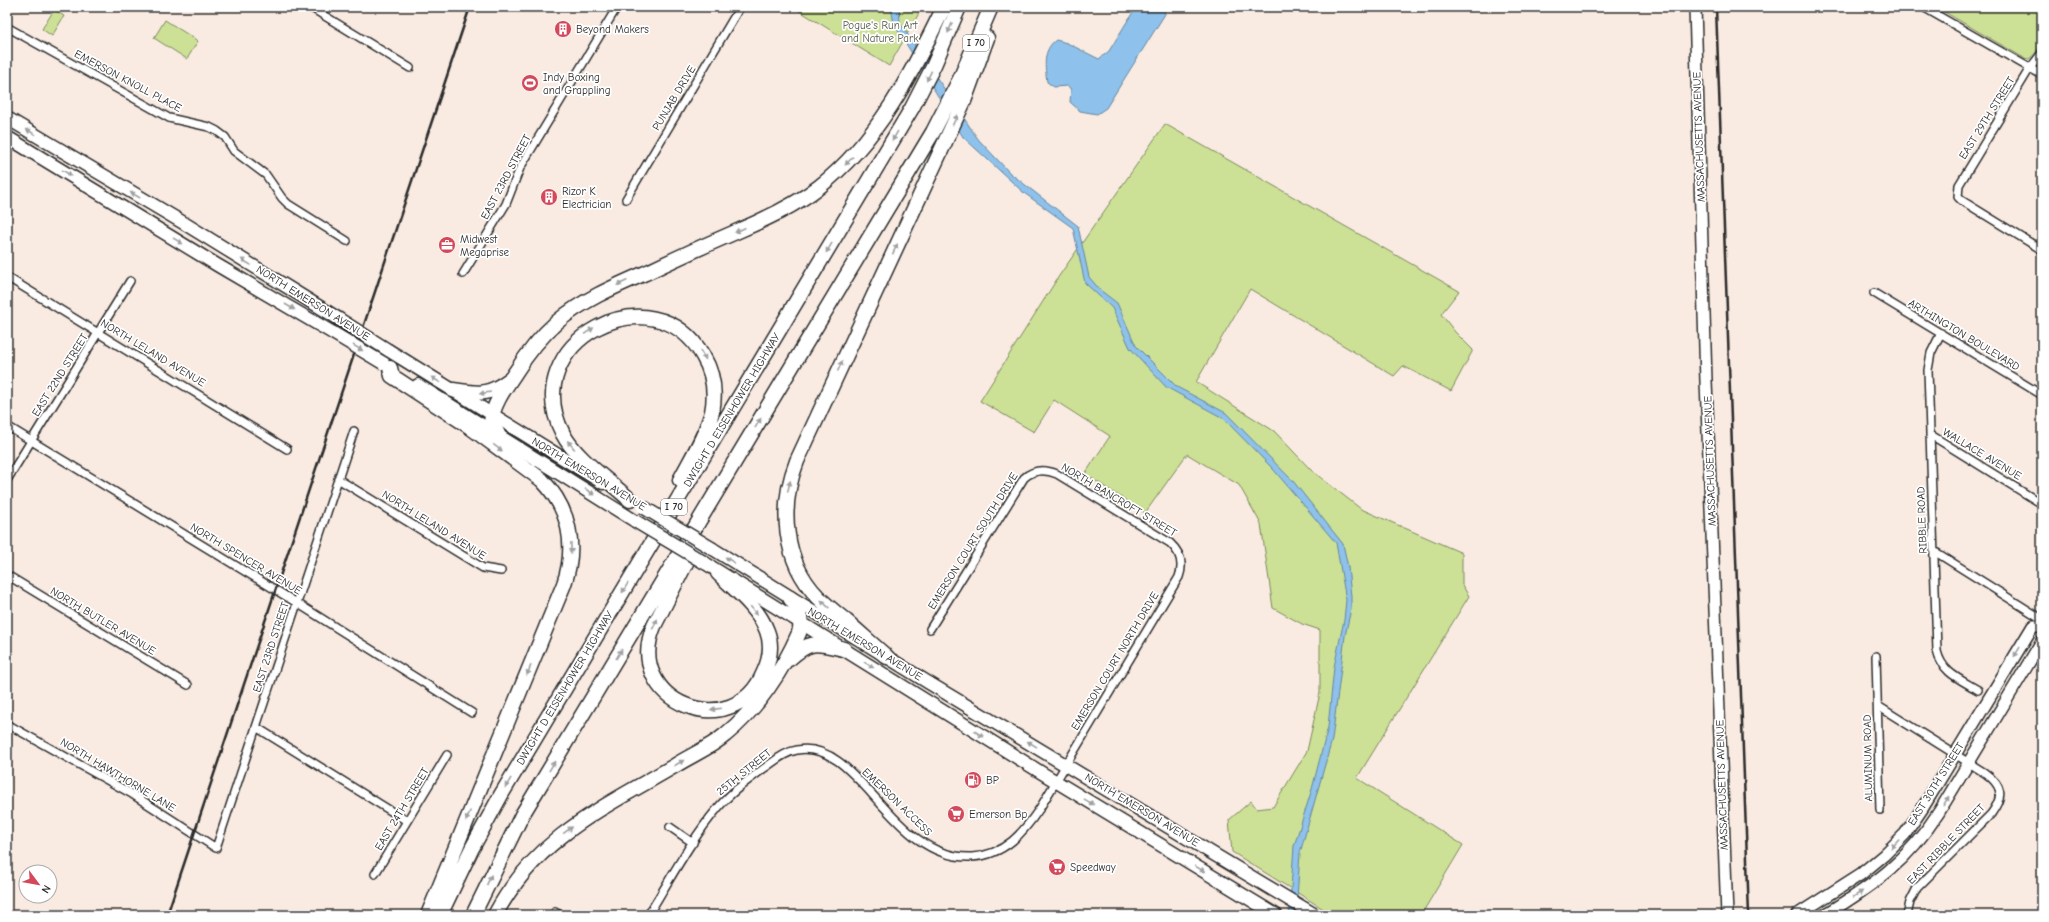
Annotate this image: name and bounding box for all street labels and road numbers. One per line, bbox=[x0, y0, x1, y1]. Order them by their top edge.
road number: I 70 bbox=[963, 35, 989, 51]
street label: EMERSON KNOLL PLACE bbox=[72, 47, 184, 115]
street label: PUNJAB DRIVE bbox=[650, 63, 699, 133]
street label: MASSACHUSETTS AVENUE bbox=[1690, 71, 1708, 202]
street label: EAST 29TH STREET bbox=[1956, 74, 2018, 162]
street label: EAST 23RD STREET bbox=[478, 132, 534, 222]
street label: NORTH EMERSON AVENUE bbox=[254, 263, 372, 343]
street label: ARTHINGTON BOULEVARD bbox=[1906, 296, 2022, 374]
street label: NORTH LELAND AVENUE bbox=[98, 317, 208, 390]
street label: DWIGHT D EISENHOWER HIGHWAY bbox=[681, 330, 783, 489]
street label: EAST 22ND STREET bbox=[29, 331, 91, 419]
street label: MASSACHUSETTS AVENUE bbox=[1701, 395, 1719, 526]
street label: WALLACE AVENUE bbox=[1940, 425, 2024, 483]
street label: NORTH EMERSON AVENUE bbox=[529, 435, 649, 514]
street label: NORTH BANCROFT STREET bbox=[1059, 460, 1179, 540]
street label: EMERSON COURT SOUTH DRIVE bbox=[925, 470, 1021, 612]
street label: RIBBLE ROAD bbox=[1914, 486, 1930, 554]
street label: NORTH LELAND AVENUE bbox=[380, 488, 489, 563]
road number: I 70 bbox=[661, 499, 687, 515]
street label: NORTH SPENCER AVENUE bbox=[188, 520, 304, 598]
street label: NORTH BUTLER AVENUE bbox=[48, 584, 158, 658]
street label: EMERSON COURT NORTH DRIVE bbox=[1068, 589, 1162, 733]
street label: EAST 23RD STREET bbox=[250, 600, 292, 694]
street label: NORTH EMERSON AVENUE bbox=[805, 605, 925, 684]
street label: DWIGHT D EISENHOWER HIGHWAY bbox=[514, 608, 616, 767]
street label: ALUMINUM ROAD bbox=[1861, 714, 1875, 802]
street label: MASSACHUSETTS AVENUE bbox=[1713, 719, 1731, 850]
street label: NORTH HAWTHORNE LANE bbox=[58, 735, 178, 815]
street label: EAST 30TH STREET bbox=[1905, 740, 1967, 828]
street label: 25TH STREET bbox=[714, 746, 774, 798]
street label: EAST 24TH STREET bbox=[372, 765, 432, 853]
street label: EMERSON ACCESS bbox=[859, 765, 935, 839]
street label: NORTH EMERSON AVENUE bbox=[1082, 771, 1202, 850]
street label: EAST RIBBLE STREET bbox=[1904, 801, 1988, 887]

